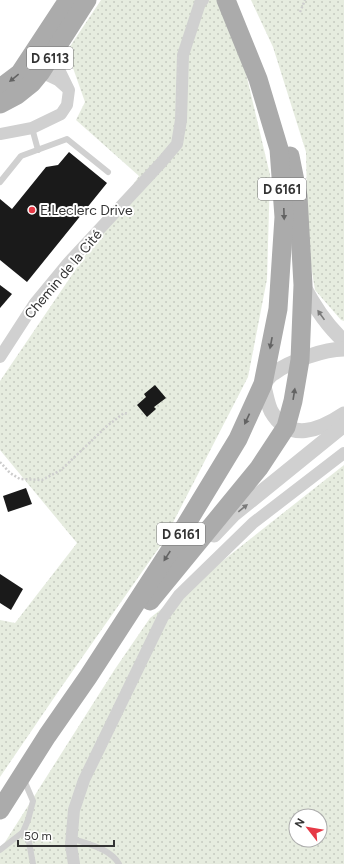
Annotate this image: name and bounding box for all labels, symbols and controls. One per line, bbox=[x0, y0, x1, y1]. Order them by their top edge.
road number: D 6113 bbox=[27, 47, 73, 69]
one-way arrow bbox=[9, 74, 19, 82]
road number: D 6161 bbox=[258, 178, 306, 200]
place label: E.Leclerc Drive bbox=[40, 202, 133, 219]
marker: E.Leclerc Drive bbox=[27, 205, 37, 215]
one-way arrow bbox=[280, 208, 287, 220]
street label: Chemin de la Cité bbox=[21, 226, 106, 322]
one-way arrow bbox=[317, 309, 325, 320]
one-way arrow bbox=[268, 337, 274, 349]
one-way arrow bbox=[292, 388, 298, 400]
one-way arrow bbox=[244, 414, 250, 425]
one-way arrow bbox=[237, 503, 248, 512]
road number: D 6161 bbox=[157, 523, 205, 545]
one-way arrow bbox=[163, 551, 171, 561]
north arrow bbox=[288, 808, 328, 848]
text: N bbox=[292, 816, 308, 830]
scale bar bbox=[18, 822, 114, 848]
text: 50 m bbox=[24, 829, 52, 843]

